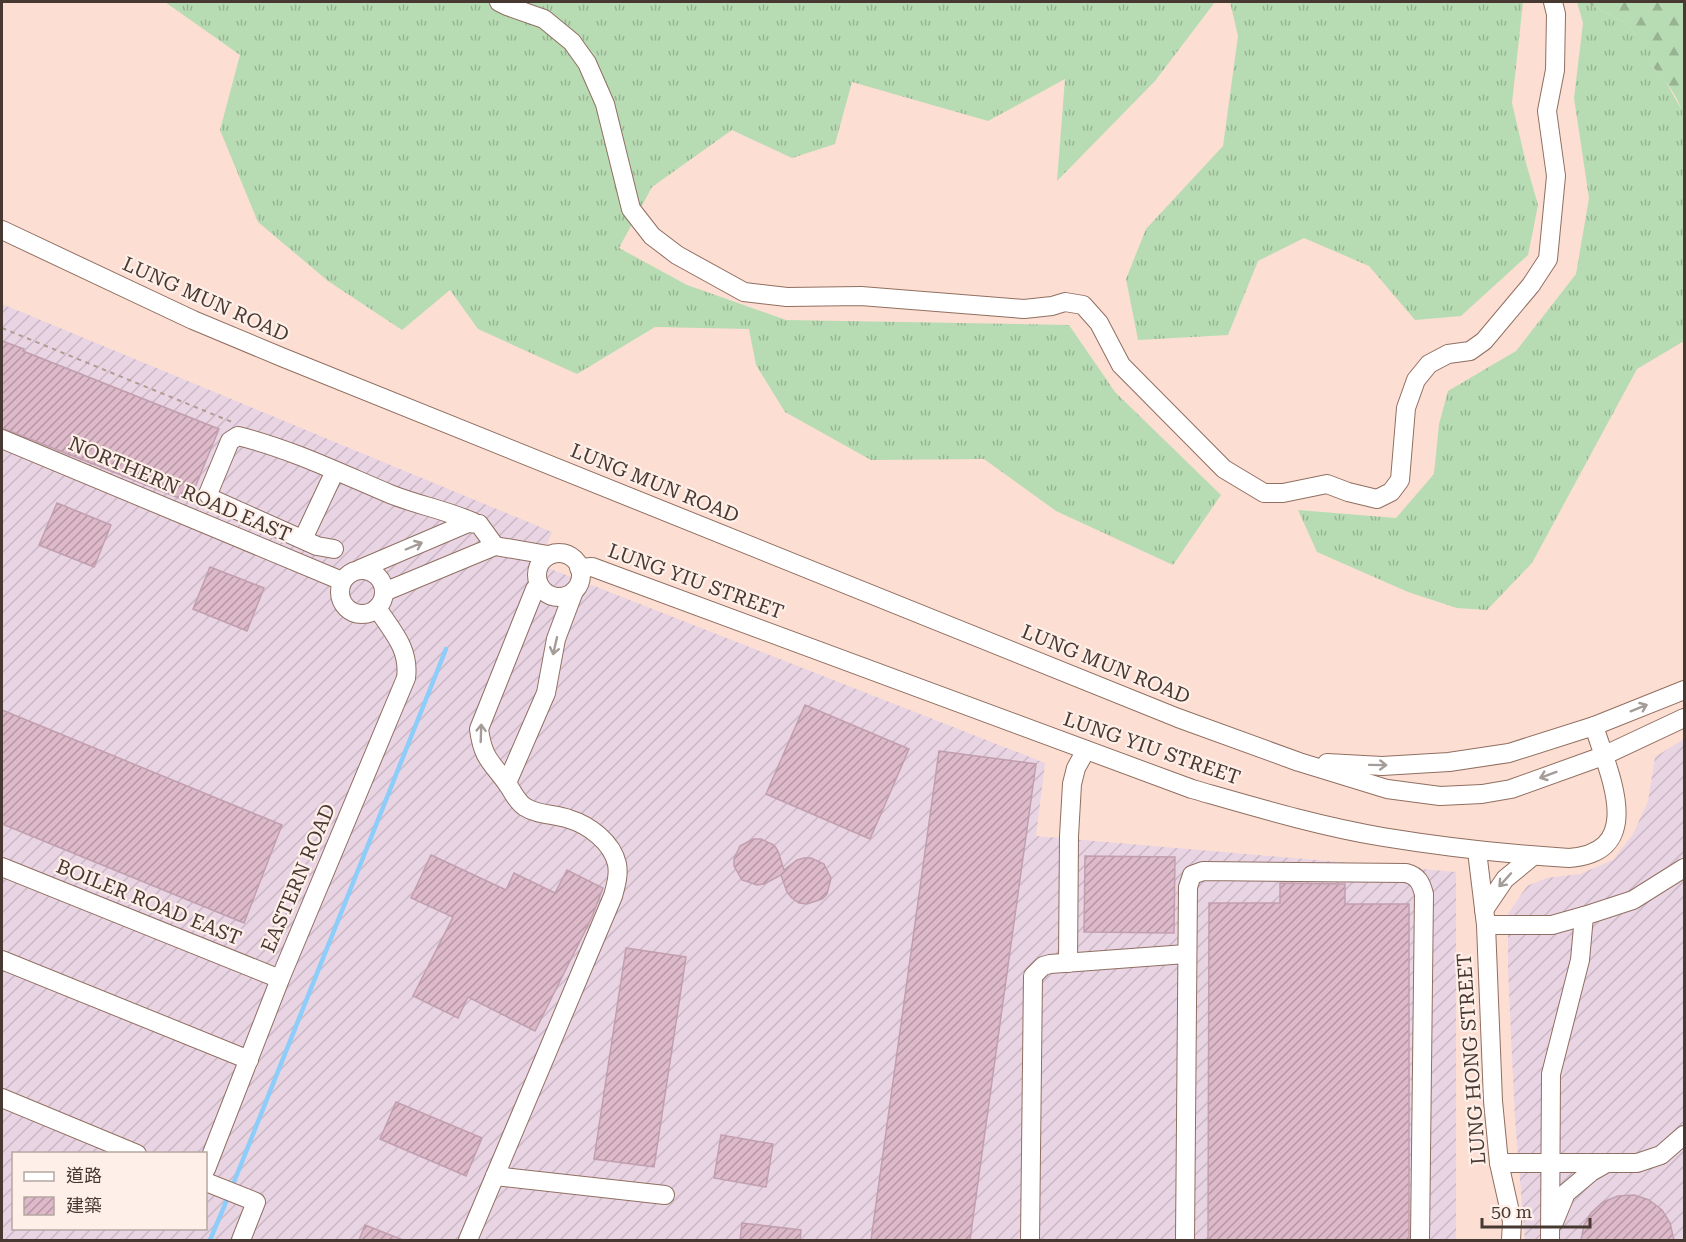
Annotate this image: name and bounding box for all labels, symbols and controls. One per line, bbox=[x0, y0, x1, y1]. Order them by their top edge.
street label: LUNG MUN ROAD bbox=[119, 251, 293, 347]
street label: NORTHERN ROAD EAST bbox=[65, 431, 295, 547]
street label: LUNG MUN ROAD bbox=[567, 438, 743, 528]
street label: LUNG YIU STREET bbox=[605, 538, 787, 624]
one-way arrow bbox=[404, 540, 423, 551]
street label: LUNG MUN ROAD bbox=[1018, 619, 1194, 709]
one-way arrow bbox=[549, 636, 560, 656]
one-way arrow bbox=[1629, 702, 1648, 713]
street label: LUNG YIU STREET bbox=[1060, 706, 1244, 790]
one-way arrow bbox=[476, 724, 487, 743]
one-way arrow bbox=[1368, 759, 1388, 771]
one-way arrow bbox=[1539, 771, 1558, 782]
street label: EASTERN ROAD bbox=[256, 800, 340, 956]
street label: BOILER ROAD EAST bbox=[53, 854, 245, 950]
one-way arrow bbox=[1498, 872, 1512, 887]
street label: LUNG HONG STREET bbox=[1452, 952, 1490, 1166]
legend bbox=[12, 1152, 207, 1230]
text: 道路 bbox=[66, 1165, 102, 1186]
scale bar bbox=[1482, 1191, 1590, 1229]
text: 建築 bbox=[66, 1195, 102, 1216]
text: 50 m bbox=[1491, 1201, 1532, 1222]

